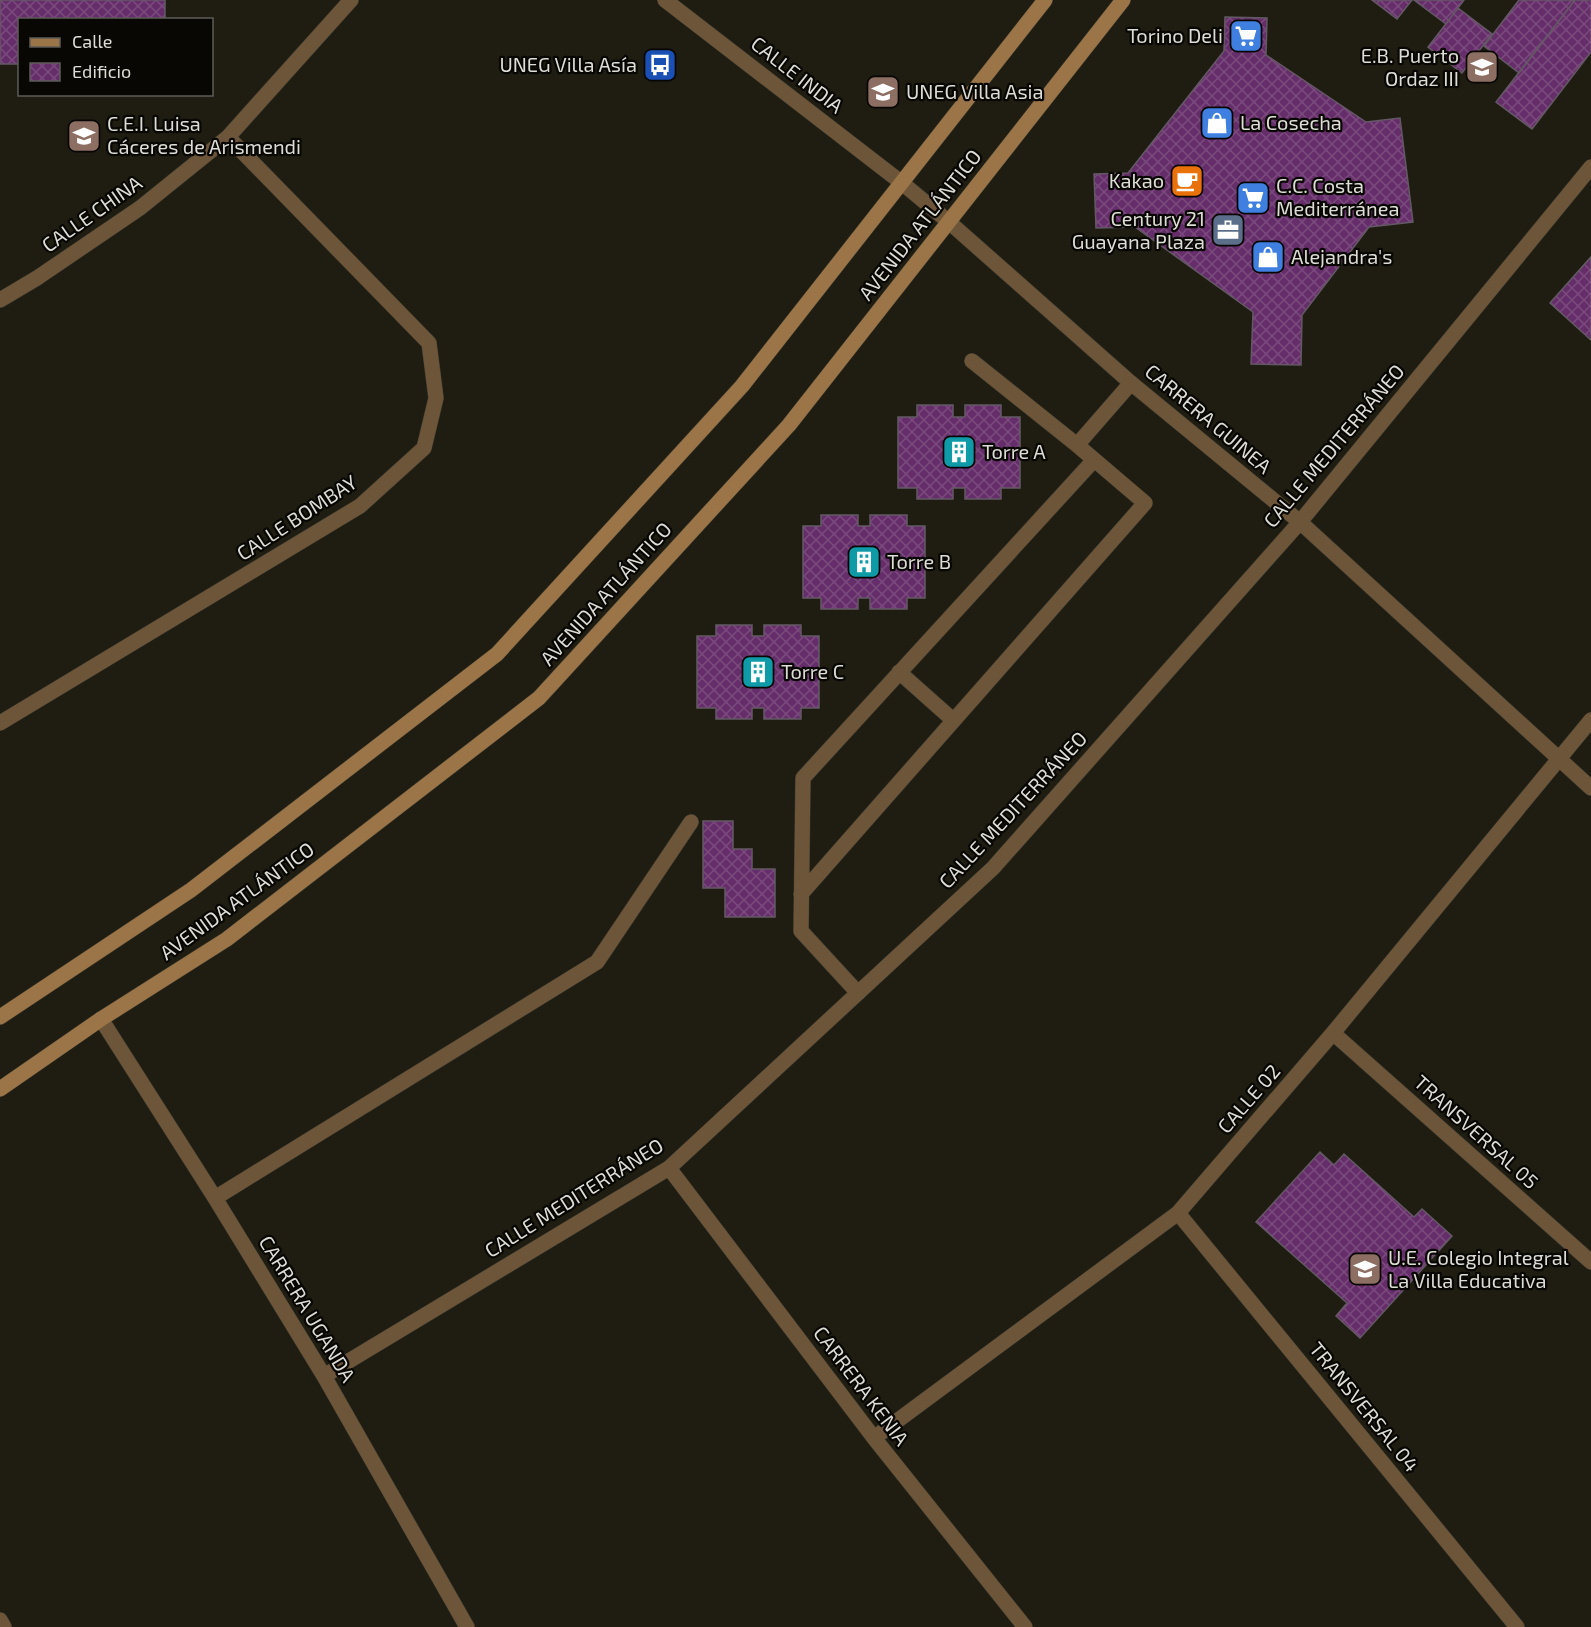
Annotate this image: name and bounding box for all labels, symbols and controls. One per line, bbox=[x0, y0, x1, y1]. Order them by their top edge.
legend bbox=[18, 18, 213, 96]
supermarket icon: Torino Deli bbox=[1228, 18, 1264, 54]
place label: Torino Deli bbox=[1127, 23, 1223, 47]
text: Calle bbox=[72, 30, 113, 52]
street label: CALLE INDIA bbox=[747, 31, 849, 118]
place label: E.B. Puerto Ordaz III bbox=[1361, 43, 1459, 90]
bus stop icon: UNEG Villa Asía bbox=[642, 47, 678, 83]
school or university icon: E.B. Puerto Ordaz III bbox=[1464, 49, 1500, 85]
place label: UNEG Villa Asía bbox=[499, 52, 637, 76]
text: Edificio bbox=[72, 60, 131, 82]
school or university icon: UNEG Villa Asia bbox=[865, 74, 901, 110]
place label: UNEG Villa Asia bbox=[906, 79, 1044, 103]
shop icon: La Cosecha bbox=[1199, 105, 1235, 141]
place label: La Cosecha bbox=[1240, 110, 1342, 134]
place label: C.E.I. Luisa Cáceres de Arismendi bbox=[107, 111, 301, 158]
school or university icon: C.E.I. Luisa Cáceres de Arismendi bbox=[66, 118, 102, 154]
street label: AVENIDA ATLÁNTICO bbox=[853, 144, 986, 305]
cafe icon: Kakao bbox=[1169, 163, 1205, 199]
place label: Kakao bbox=[1109, 168, 1164, 192]
street label: CALLE CHINA bbox=[37, 170, 147, 256]
place label: C.C. Costa Mediterránea bbox=[1276, 173, 1399, 220]
supermarket icon: C.C. Costa Mediterránea bbox=[1235, 180, 1271, 216]
place label: Century 21 Guayana Plaza bbox=[1072, 206, 1205, 253]
office icon: Century 21 Guayana Plaza bbox=[1210, 212, 1246, 248]
shop icon: Alejandra's bbox=[1250, 239, 1286, 275]
place label: Alejandra's bbox=[1291, 244, 1392, 268]
street label: CARRERA GUINEA bbox=[1141, 358, 1277, 478]
street label: CALLE MEDITERRÁNEO bbox=[1258, 359, 1409, 532]
building icon: Torre A bbox=[941, 434, 977, 470]
place label: Torre A bbox=[982, 439, 1046, 463]
street label: CALLE BOMBAY bbox=[232, 469, 362, 565]
street label: AVENIDA ATLÁNTICO bbox=[535, 517, 676, 670]
building icon: Torre B bbox=[846, 544, 882, 580]
place label: Torre B bbox=[887, 549, 951, 573]
building icon: Torre C bbox=[740, 654, 776, 690]
place label: Torre C bbox=[781, 659, 844, 683]
street label: CALLE MEDITERRÁNEO bbox=[933, 726, 1091, 893]
street label: AVENIDA ATLÁNTICO bbox=[155, 836, 318, 964]
street label: CALLE 02 bbox=[1212, 1059, 1285, 1138]
street label: TRANSVERSAL 05 bbox=[1410, 1069, 1543, 1193]
street label: CALLE MEDITERRÁNEO bbox=[480, 1132, 667, 1262]
street label: CARRERA UGANDA bbox=[255, 1231, 361, 1387]
place label: U.E. Colegio Integral La Villa Educativa bbox=[1388, 1245, 1569, 1292]
school or university icon: U.E. Colegio Integral La Villa Educativa bbox=[1347, 1251, 1383, 1287]
street label: CARRERA KENIA bbox=[809, 1321, 915, 1450]
street label: TRANSVERSAL 04 bbox=[1305, 1337, 1424, 1476]

